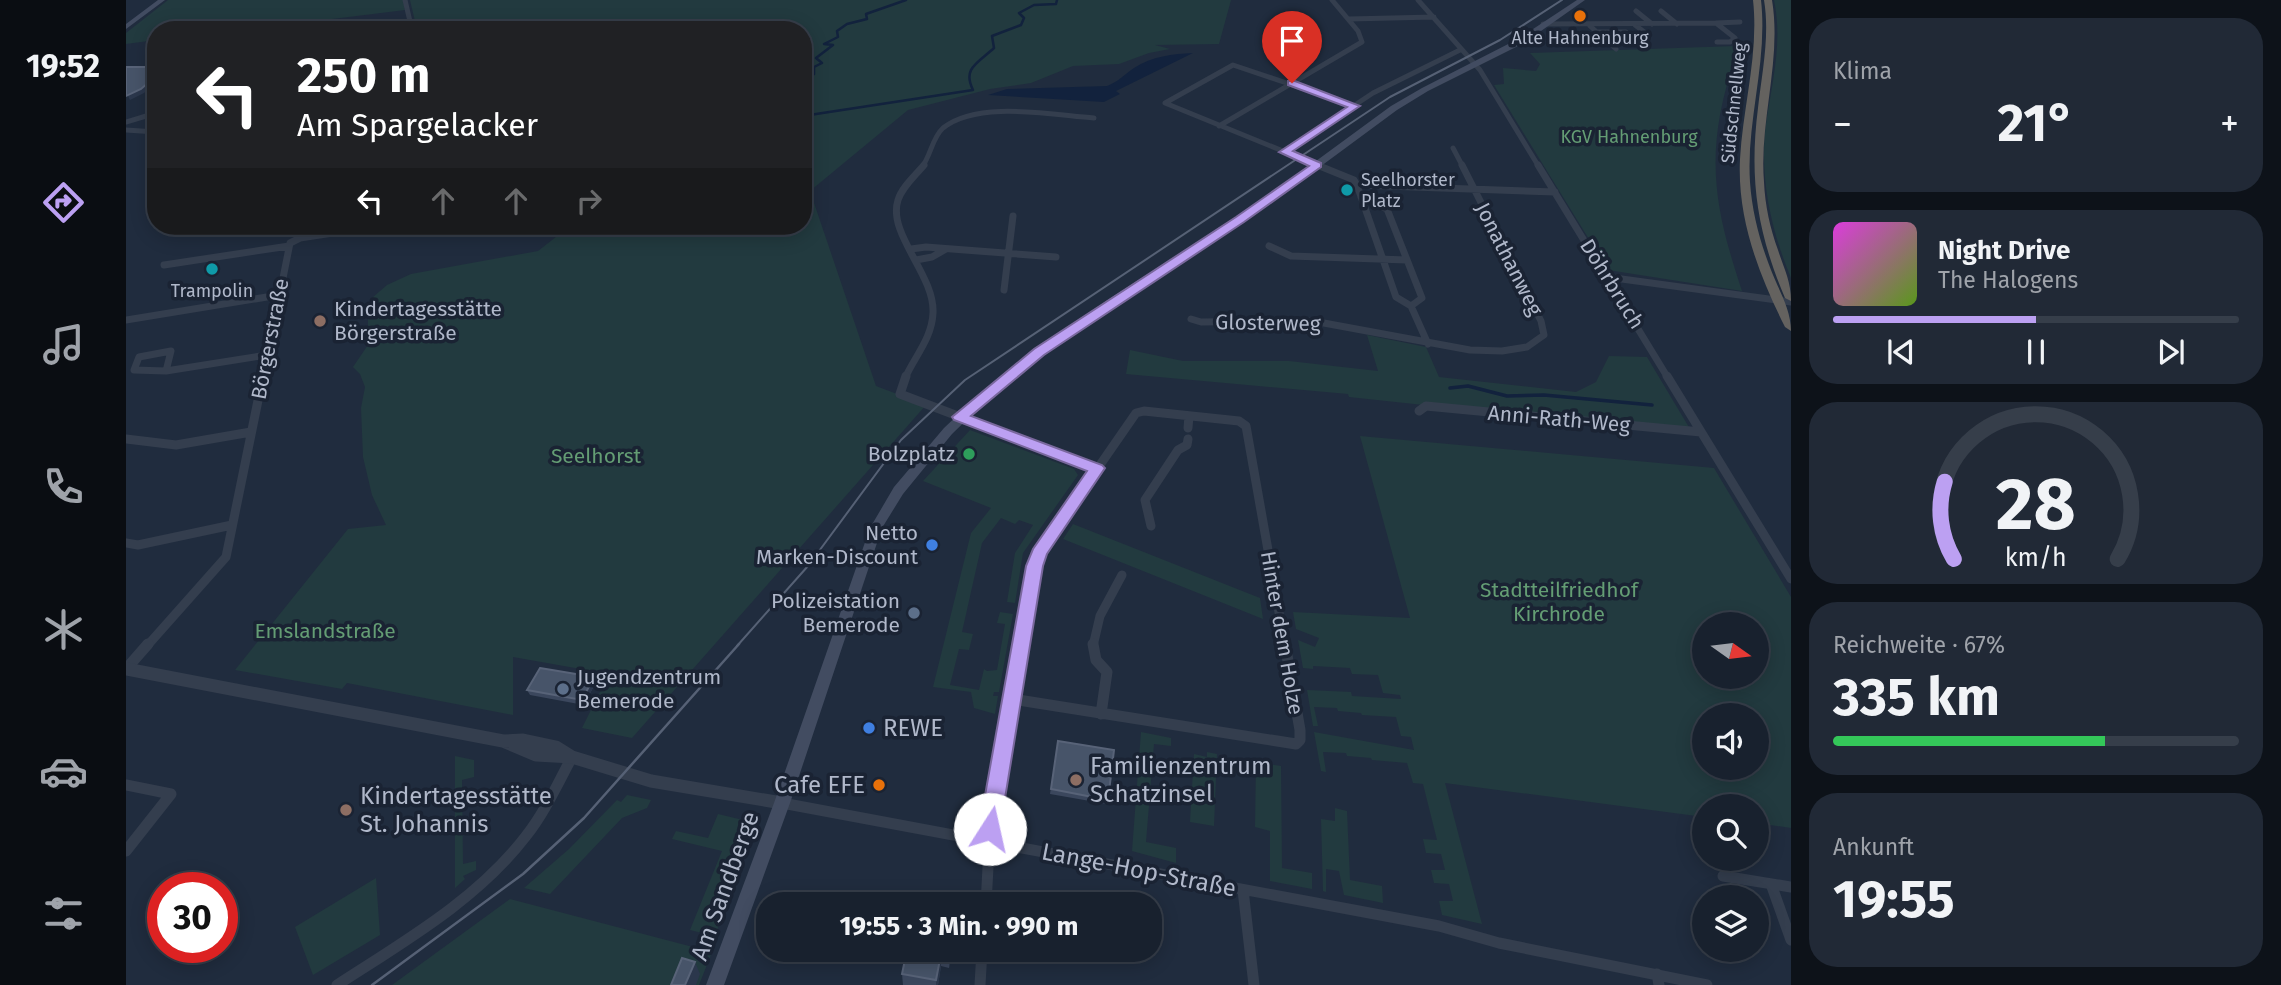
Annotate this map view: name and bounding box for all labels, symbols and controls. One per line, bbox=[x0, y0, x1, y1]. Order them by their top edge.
marker: Alte Hahnenburg bbox=[1572, 8, 1588, 24]
pin bbox=[1262, 11, 1322, 83]
icon: arrive bbox=[1273, 22, 1311, 60]
place label: Alte Hahnenburg bbox=[1511, 27, 1649, 49]
street label: Südschnellweg bbox=[1717, 41, 1751, 165]
text: 250 m bbox=[297, 46, 430, 105]
text: 19:52 bbox=[26, 47, 100, 85]
icon: left bbox=[182, 49, 273, 140]
text: Klima bbox=[1833, 57, 1892, 85]
text: 21° bbox=[1998, 92, 2075, 155]
text: − bbox=[1833, 101, 1852, 147]
text: + bbox=[2220, 101, 2239, 147]
text: Am Spargelacker bbox=[297, 106, 538, 144]
park label: KGV Hahnenburg bbox=[1560, 126, 1698, 148]
place label: Seelhorster Platz bbox=[1361, 169, 1455, 212]
icon: directions bbox=[39, 178, 88, 227]
icon: left bbox=[351, 182, 389, 220]
icon: ahead bbox=[424, 182, 462, 220]
icon: ahead bbox=[497, 182, 535, 220]
icon: right bbox=[570, 182, 608, 220]
marker: Seelhorster Platz bbox=[1339, 182, 1355, 198]
street label: Jonathanweg bbox=[1469, 198, 1549, 320]
street label: Döhrbruch bbox=[1574, 234, 1650, 334]
text: Night Drive bbox=[1938, 235, 2070, 266]
marker: Trampolin bbox=[204, 261, 220, 277]
text: The Halogens bbox=[1938, 266, 2078, 294]
street label: Börgerstraße bbox=[246, 276, 294, 402]
place label: Trampolin bbox=[171, 280, 253, 302]
place label: Kindertagesstätte Börgerstraße bbox=[334, 296, 502, 346]
street label: Glosterweg bbox=[1215, 309, 1321, 337]
marker: Kindertagesstätte Börgerstraße bbox=[312, 313, 328, 329]
icon: music bbox=[39, 320, 88, 369]
icon: previous bbox=[1882, 333, 1920, 371]
icon: pause bbox=[2017, 333, 2055, 371]
icon: next bbox=[2152, 333, 2190, 371]
street label: Anni-Rath-Weg bbox=[1487, 400, 1631, 438]
place label: Bolzplatz bbox=[868, 441, 955, 467]
park label: Seelhorst bbox=[551, 443, 642, 469]
marker: Bolzplatz bbox=[961, 446, 977, 462]
text: 28 bbox=[1996, 461, 2076, 548]
icon: phone bbox=[39, 462, 88, 511]
place label: Netto Marken-Discount bbox=[756, 520, 918, 570]
marker: Netto Marken-Discount bbox=[924, 537, 940, 553]
text: km/h bbox=[2005, 542, 2067, 572]
street label: Hinter dem Holze bbox=[1255, 549, 1309, 717]
park label: Stadtteilfriedhof Kirchrode bbox=[1480, 577, 1640, 627]
place label: Polizeistation Bemerode bbox=[771, 588, 900, 638]
icon: climate bbox=[39, 605, 88, 654]
marker: Polizeistation Bemerode bbox=[906, 605, 922, 621]
north arrow bbox=[1692, 612, 1769, 690]
map controls bbox=[1692, 612, 1769, 962]
park label: Emslandstraße bbox=[254, 618, 396, 644]
text: Reichweite · 67% bbox=[1833, 631, 2005, 659]
place label: Jugendzentrum Bemerode bbox=[577, 664, 721, 714]
text: 335 km bbox=[1833, 666, 2000, 729]
marker: Jugendzentrum Bemerode bbox=[555, 681, 571, 697]
button: sound bbox=[1692, 703, 1769, 780]
place label: REWE bbox=[883, 714, 943, 742]
marker: REWE bbox=[861, 720, 877, 736]
icon: car bbox=[39, 747, 88, 796]
place label: Familienzentrum Schatzinsel bbox=[1090, 752, 1272, 808]
place label: Cafe EFE bbox=[774, 771, 865, 799]
marker: Familienzentrum Schatzinsel bbox=[1068, 772, 1084, 788]
marker: Cafe EFE bbox=[871, 777, 887, 793]
place label: Kindertagesstätte St. Johannis bbox=[360, 782, 552, 838]
position arrow bbox=[953, 792, 1027, 866]
button: search bbox=[1692, 794, 1769, 871]
marker: Kindertagesstätte St. Johannis bbox=[338, 802, 354, 818]
street label: Am Sandberge bbox=[685, 808, 765, 964]
text: Ankunft bbox=[1833, 833, 1914, 861]
street label: Lange-Hop-Straße bbox=[1039, 837, 1239, 903]
text: 19:55 bbox=[1833, 868, 1955, 931]
speed limit sign: 30 bbox=[147, 872, 238, 963]
button: layers bbox=[1692, 885, 1769, 962]
icon: filters bbox=[39, 889, 88, 938]
text: 19:55 · 3 Min. · 990 m bbox=[839, 911, 1079, 942]

